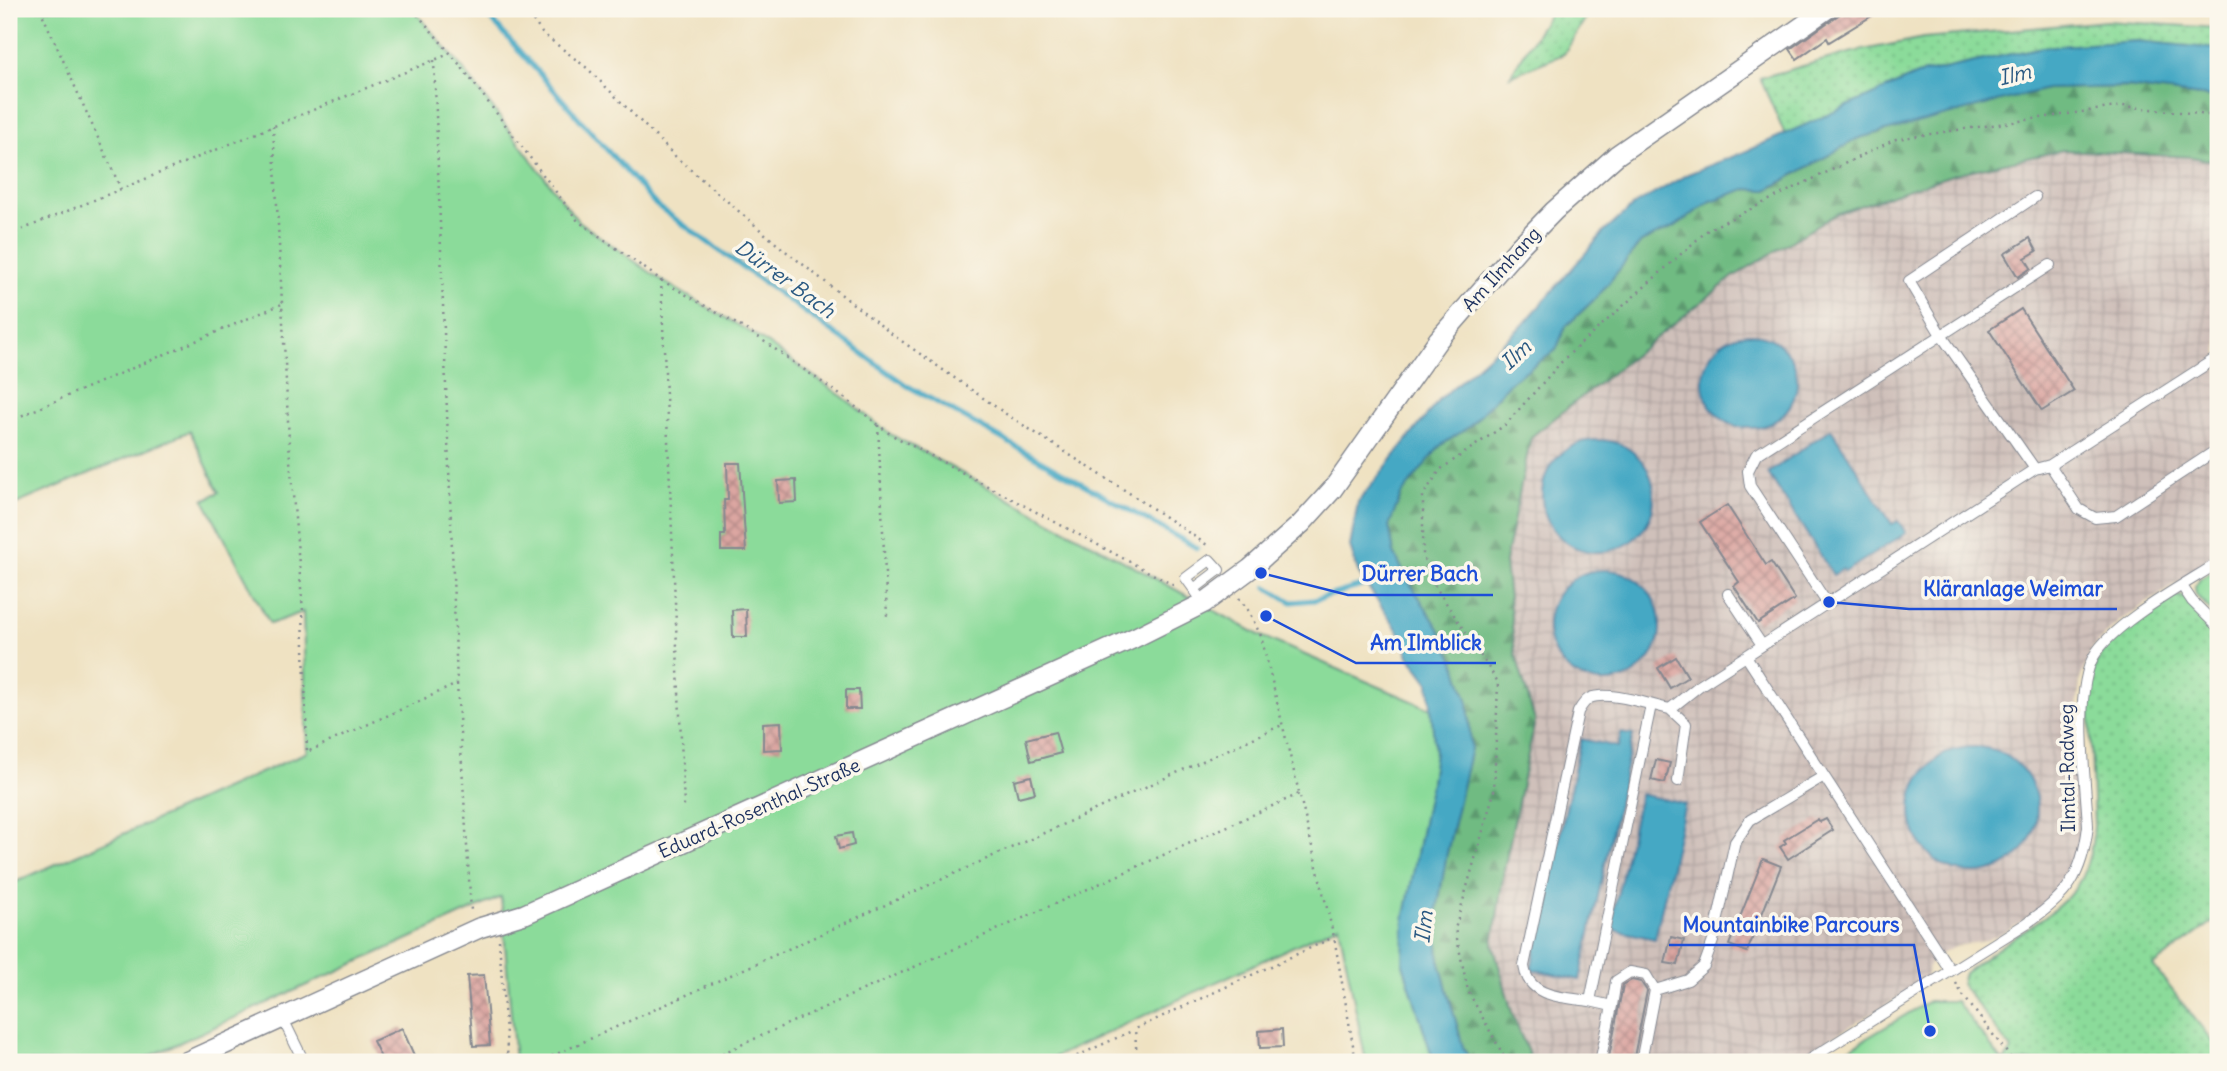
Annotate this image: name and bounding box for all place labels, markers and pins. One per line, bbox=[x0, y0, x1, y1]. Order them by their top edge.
callout: Dürrer Bach bbox=[1348, 553, 1493, 595]
callout: Kläranlage Weimar bbox=[1909, 567, 2117, 609]
callout: Am Ilmblick bbox=[1356, 621, 1496, 663]
callout: Mountainbike Parcours bbox=[1669, 903, 1914, 945]

